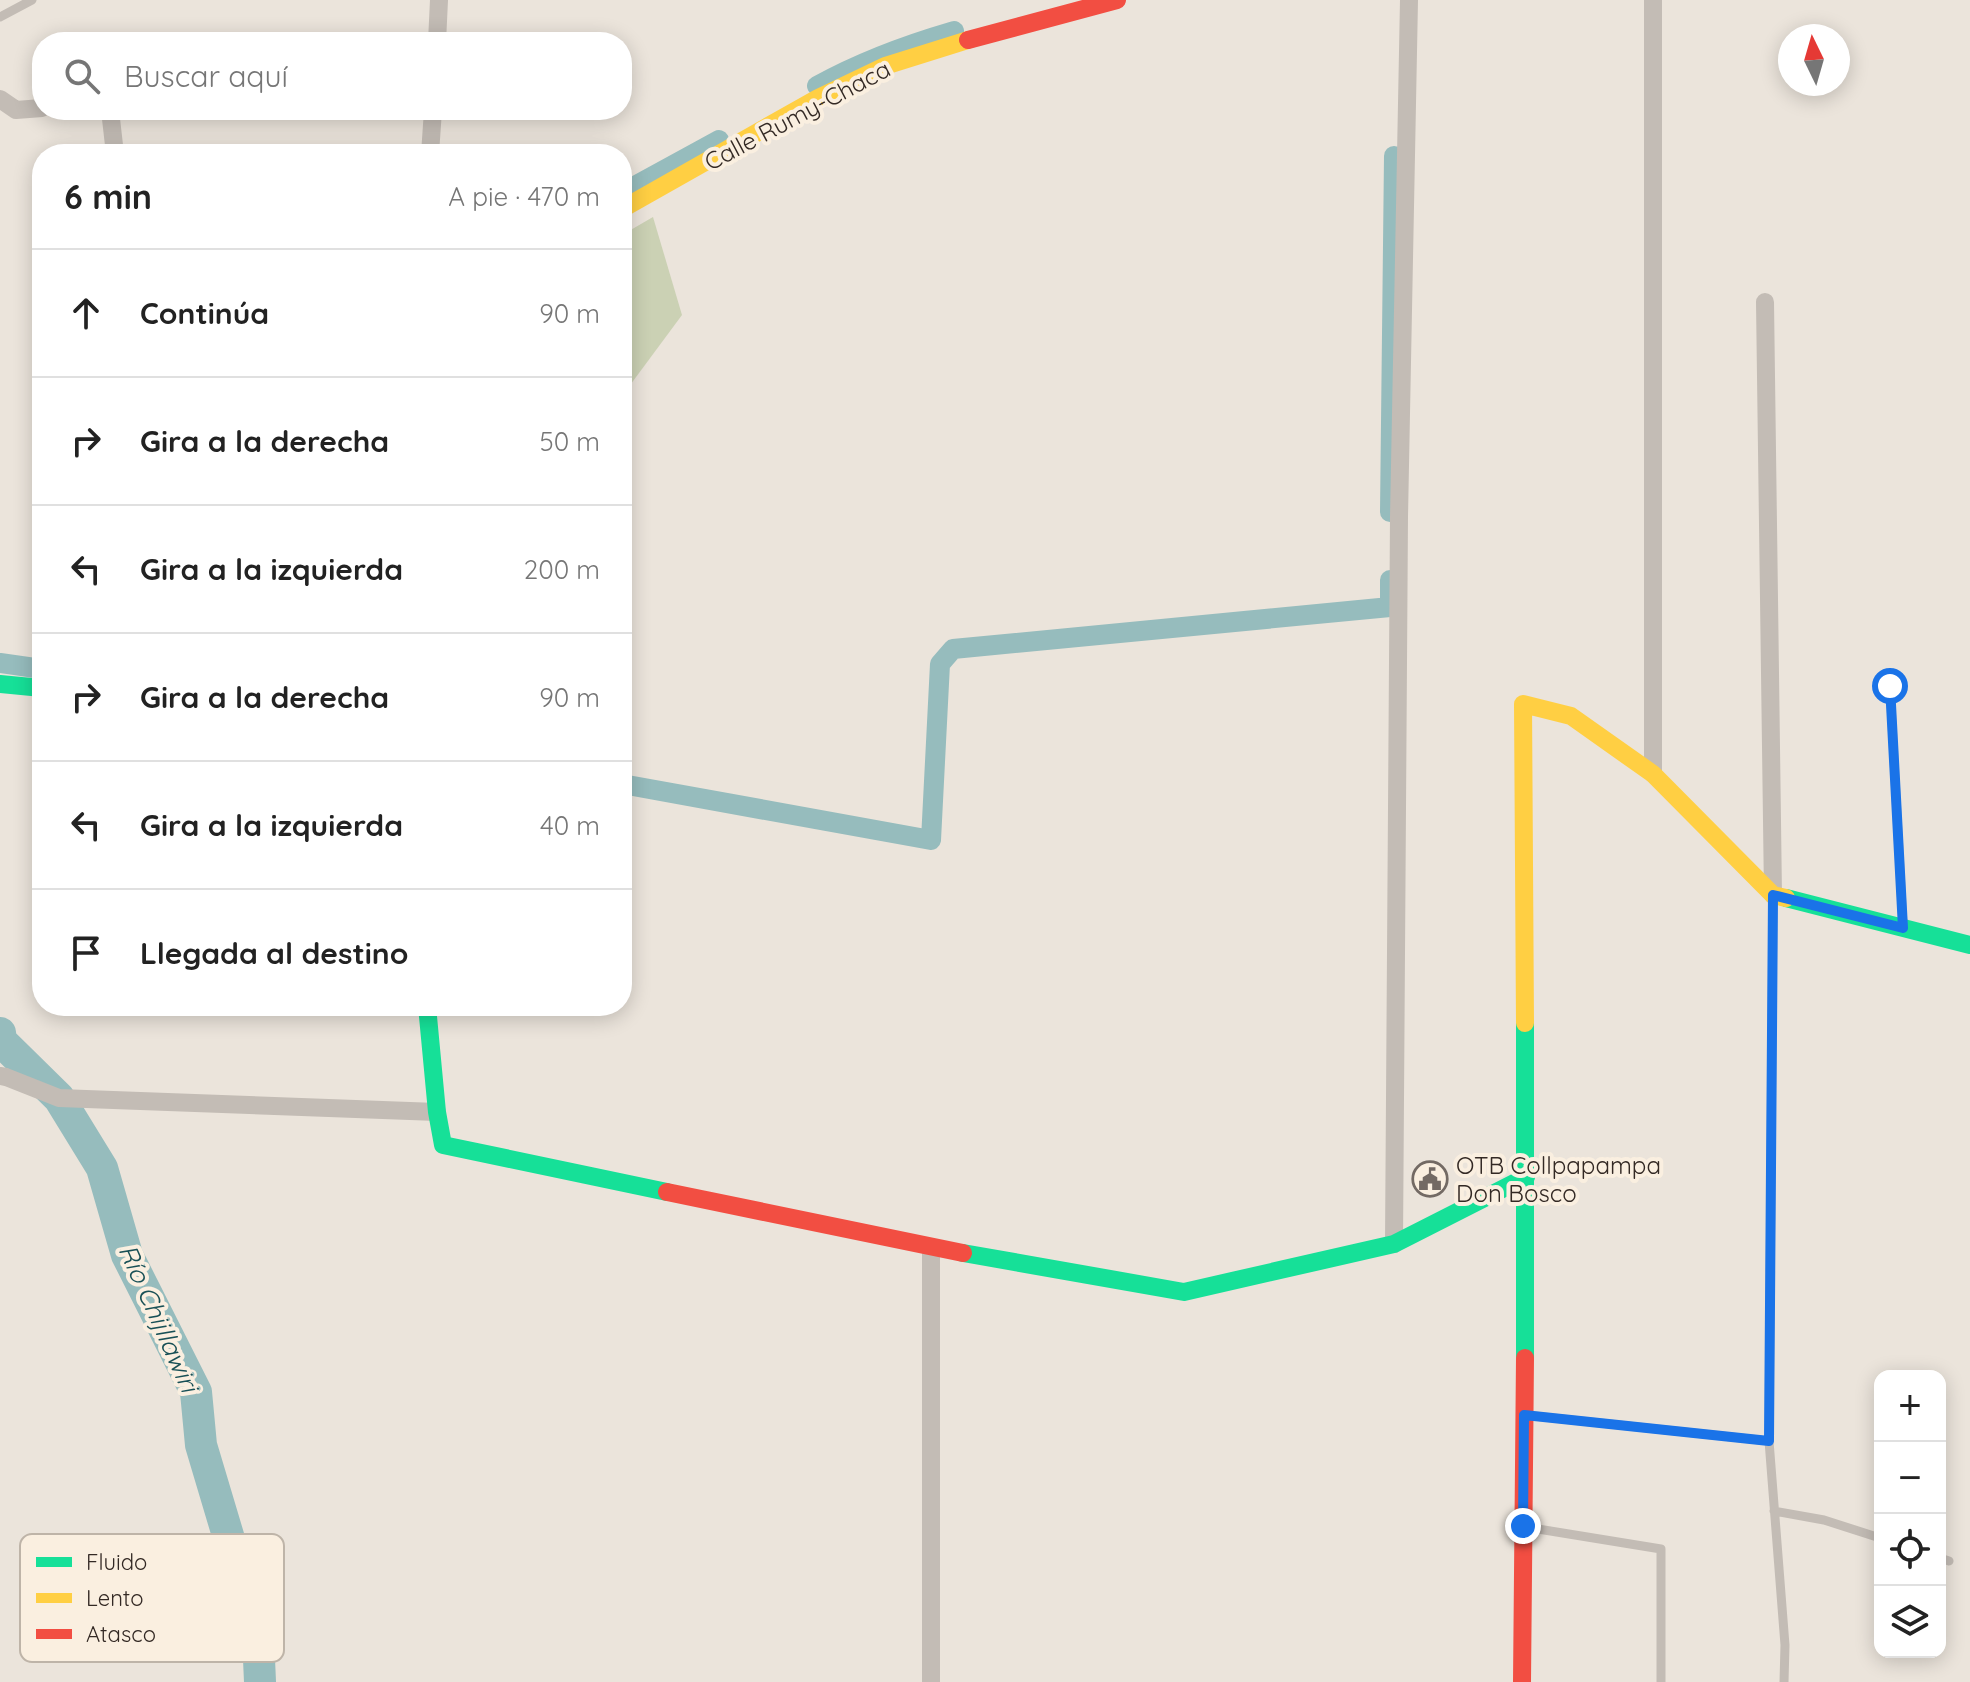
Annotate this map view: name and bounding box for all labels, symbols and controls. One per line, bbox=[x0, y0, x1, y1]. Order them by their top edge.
north arrow bbox=[1778, 24, 1850, 96]
search box bbox=[32, 32, 632, 120]
street label: Calle Rumy-Chaca bbox=[699, 53, 895, 177]
icon: search bbox=[60, 54, 104, 98]
text: Buscar aquí bbox=[124, 57, 288, 95]
text: 6 min bbox=[64, 175, 152, 218]
text: A pie · 470 m bbox=[448, 180, 600, 213]
icon: ahead bbox=[64, 291, 108, 335]
text: Continúa bbox=[140, 294, 269, 332]
text: 90 m bbox=[539, 297, 600, 330]
icon: right bbox=[64, 419, 108, 463]
text: Gira a la derecha bbox=[140, 422, 389, 460]
text: 50 m bbox=[540, 425, 600, 458]
icon: left bbox=[64, 547, 108, 591]
text: Gira a la izquierda bbox=[140, 550, 403, 588]
text: 200 m bbox=[524, 553, 600, 586]
route start bbox=[1872, 668, 1908, 704]
icon: right bbox=[64, 675, 108, 719]
text: Gira a la derecha bbox=[140, 678, 389, 716]
text: 90 m bbox=[539, 681, 600, 714]
icon: left bbox=[64, 803, 108, 847]
text: Gira a la izquierda bbox=[140, 806, 403, 844]
text: 40 m bbox=[540, 809, 600, 842]
icon: arrive bbox=[64, 931, 108, 975]
text: Llegada al destino bbox=[140, 934, 408, 972]
place label: OTB Collpapampa Don Bosco bbox=[1456, 1150, 1661, 1208]
public building icon: OTB Collpapampa Don Bosco bbox=[1411, 1160, 1449, 1198]
water label: Río Chijllawiri bbox=[112, 1239, 208, 1400]
map controls bbox=[1874, 1370, 1946, 1658]
button: + bbox=[1874, 1370, 1946, 1442]
button: − bbox=[1874, 1442, 1946, 1514]
route end bbox=[1505, 1508, 1541, 1544]
button: locate bbox=[1874, 1514, 1946, 1586]
legend bbox=[20, 1534, 284, 1662]
text: Fluido bbox=[86, 1548, 147, 1576]
text: Lento bbox=[86, 1584, 144, 1612]
button: layers bbox=[1874, 1586, 1946, 1658]
text: Atasco bbox=[86, 1620, 156, 1648]

